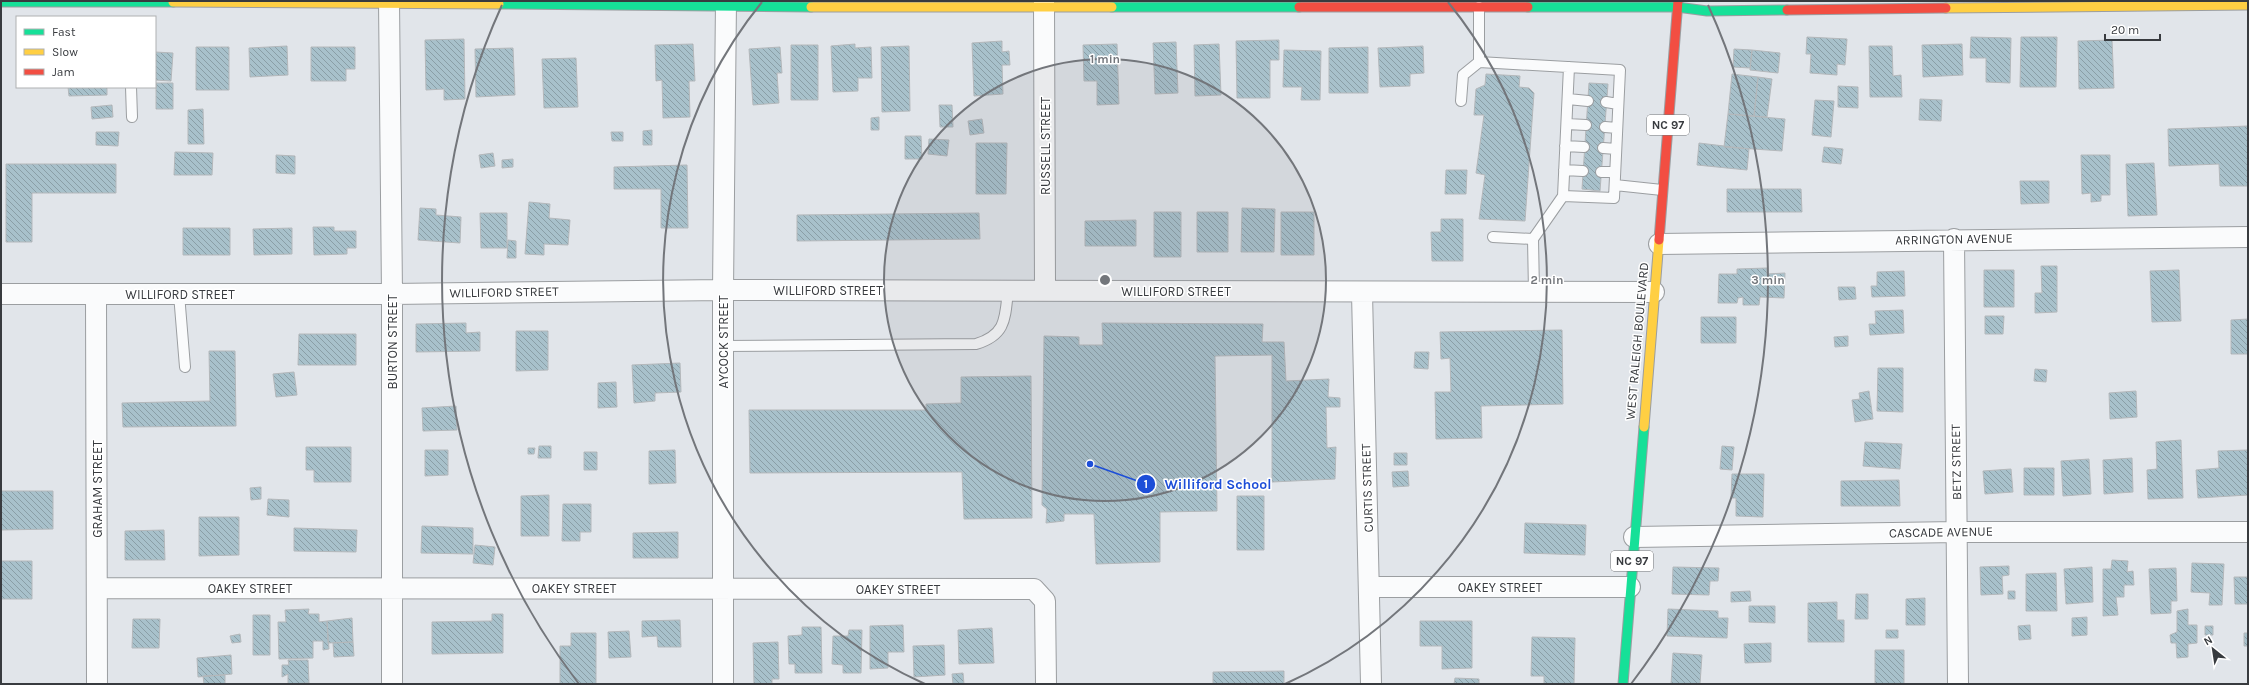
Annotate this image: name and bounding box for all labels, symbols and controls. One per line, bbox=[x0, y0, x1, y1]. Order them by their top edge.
legend bbox=[16, 16, 156, 88]
scale bar bbox=[2105, 16, 2160, 42]
text: 20 m bbox=[2111, 23, 2139, 37]
text: Fast bbox=[52, 25, 76, 39]
text: Slow bbox=[52, 45, 78, 59]
text: 1 min bbox=[1090, 52, 1120, 66]
text: Jam bbox=[52, 65, 75, 79]
street label: RUSSELL STREET bbox=[1038, 96, 1053, 195]
road number: NC 97 bbox=[1647, 115, 1689, 135]
street label: ARRINGTON AVENUE bbox=[1895, 230, 2013, 248]
street label: WEST RALEIGH BOULEVARD bbox=[1623, 262, 1651, 420]
centre of rings bbox=[1098, 273, 1112, 287]
text: 2 min bbox=[1530, 273, 1564, 287]
text: 3 min bbox=[1751, 273, 1785, 287]
street label: WILLIFORD STREET bbox=[773, 283, 883, 298]
street label: WILLIFORD STREET bbox=[449, 284, 559, 300]
street label: WILLIFORD STREET bbox=[1121, 284, 1231, 299]
street label: WILLIFORD STREET bbox=[125, 287, 235, 302]
street label: BURTON STREET bbox=[385, 294, 400, 389]
street label: AYCOCK STREET bbox=[716, 295, 731, 388]
street label: BETZ STREET bbox=[1948, 423, 1964, 500]
street label: GRAHAM STREET bbox=[90, 440, 105, 538]
street label: CURTIS STREET bbox=[1358, 443, 1376, 533]
callout: Williford School bbox=[1136, 471, 1279, 497]
text: Williford School bbox=[1165, 476, 1271, 493]
text: 1 bbox=[1144, 477, 1148, 491]
street label: CASCADE AVENUE bbox=[1889, 524, 1993, 540]
road number: NC 97 bbox=[1611, 551, 1653, 571]
street label: OAKEY STREET bbox=[1458, 580, 1543, 595]
street label: OAKEY STREET bbox=[208, 581, 293, 596]
street label: OAKEY STREET bbox=[532, 581, 617, 596]
street label: OAKEY STREET bbox=[856, 582, 941, 597]
north arrow bbox=[2193, 629, 2233, 669]
text: N bbox=[2202, 633, 2215, 648]

